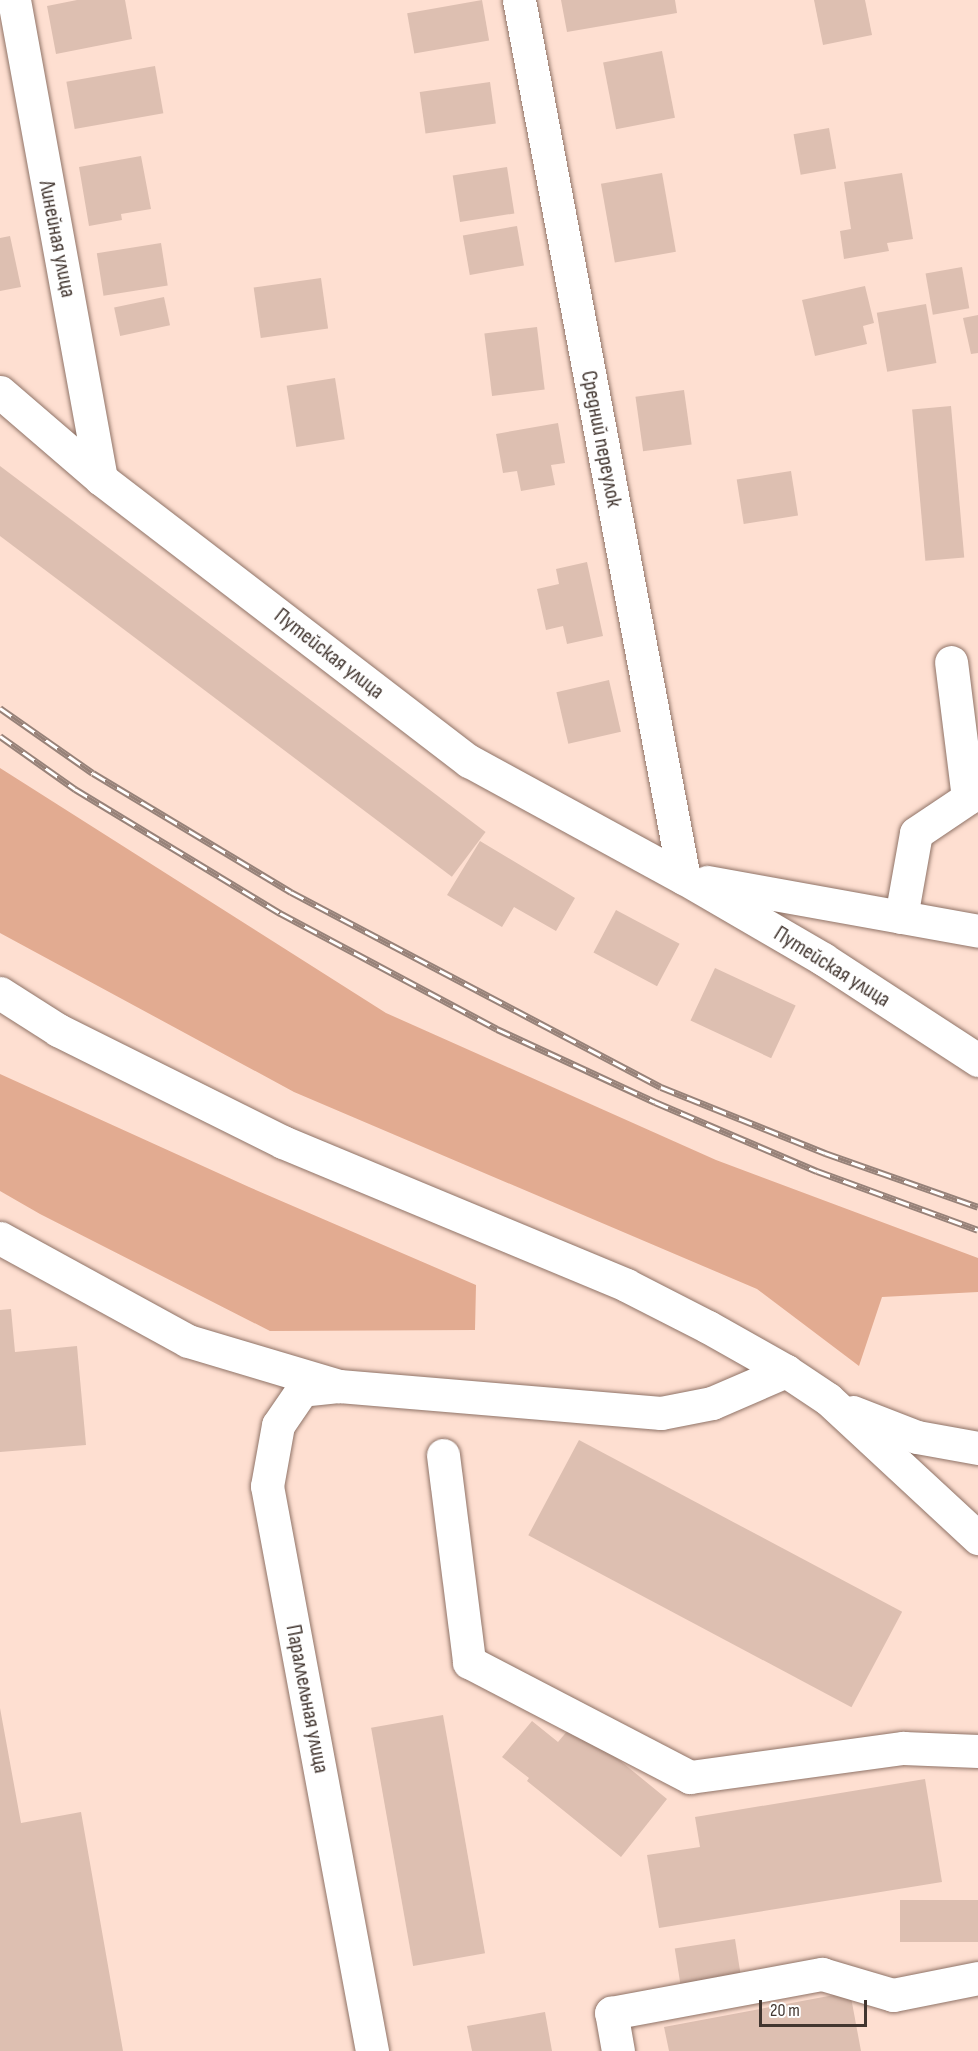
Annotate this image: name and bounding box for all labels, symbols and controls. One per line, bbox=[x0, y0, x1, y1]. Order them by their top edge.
street label: Линейная улица bbox=[33, 178, 81, 300]
street label: Средний переулок bbox=[575, 369, 627, 509]
street label: Путейская улица bbox=[269, 603, 389, 705]
street label: Путейская улица bbox=[769, 921, 895, 1013]
street label: Параллельная улица bbox=[280, 1622, 334, 1776]
scale bar bbox=[762, 1988, 870, 2026]
text: 20 m bbox=[770, 2000, 800, 2021]

